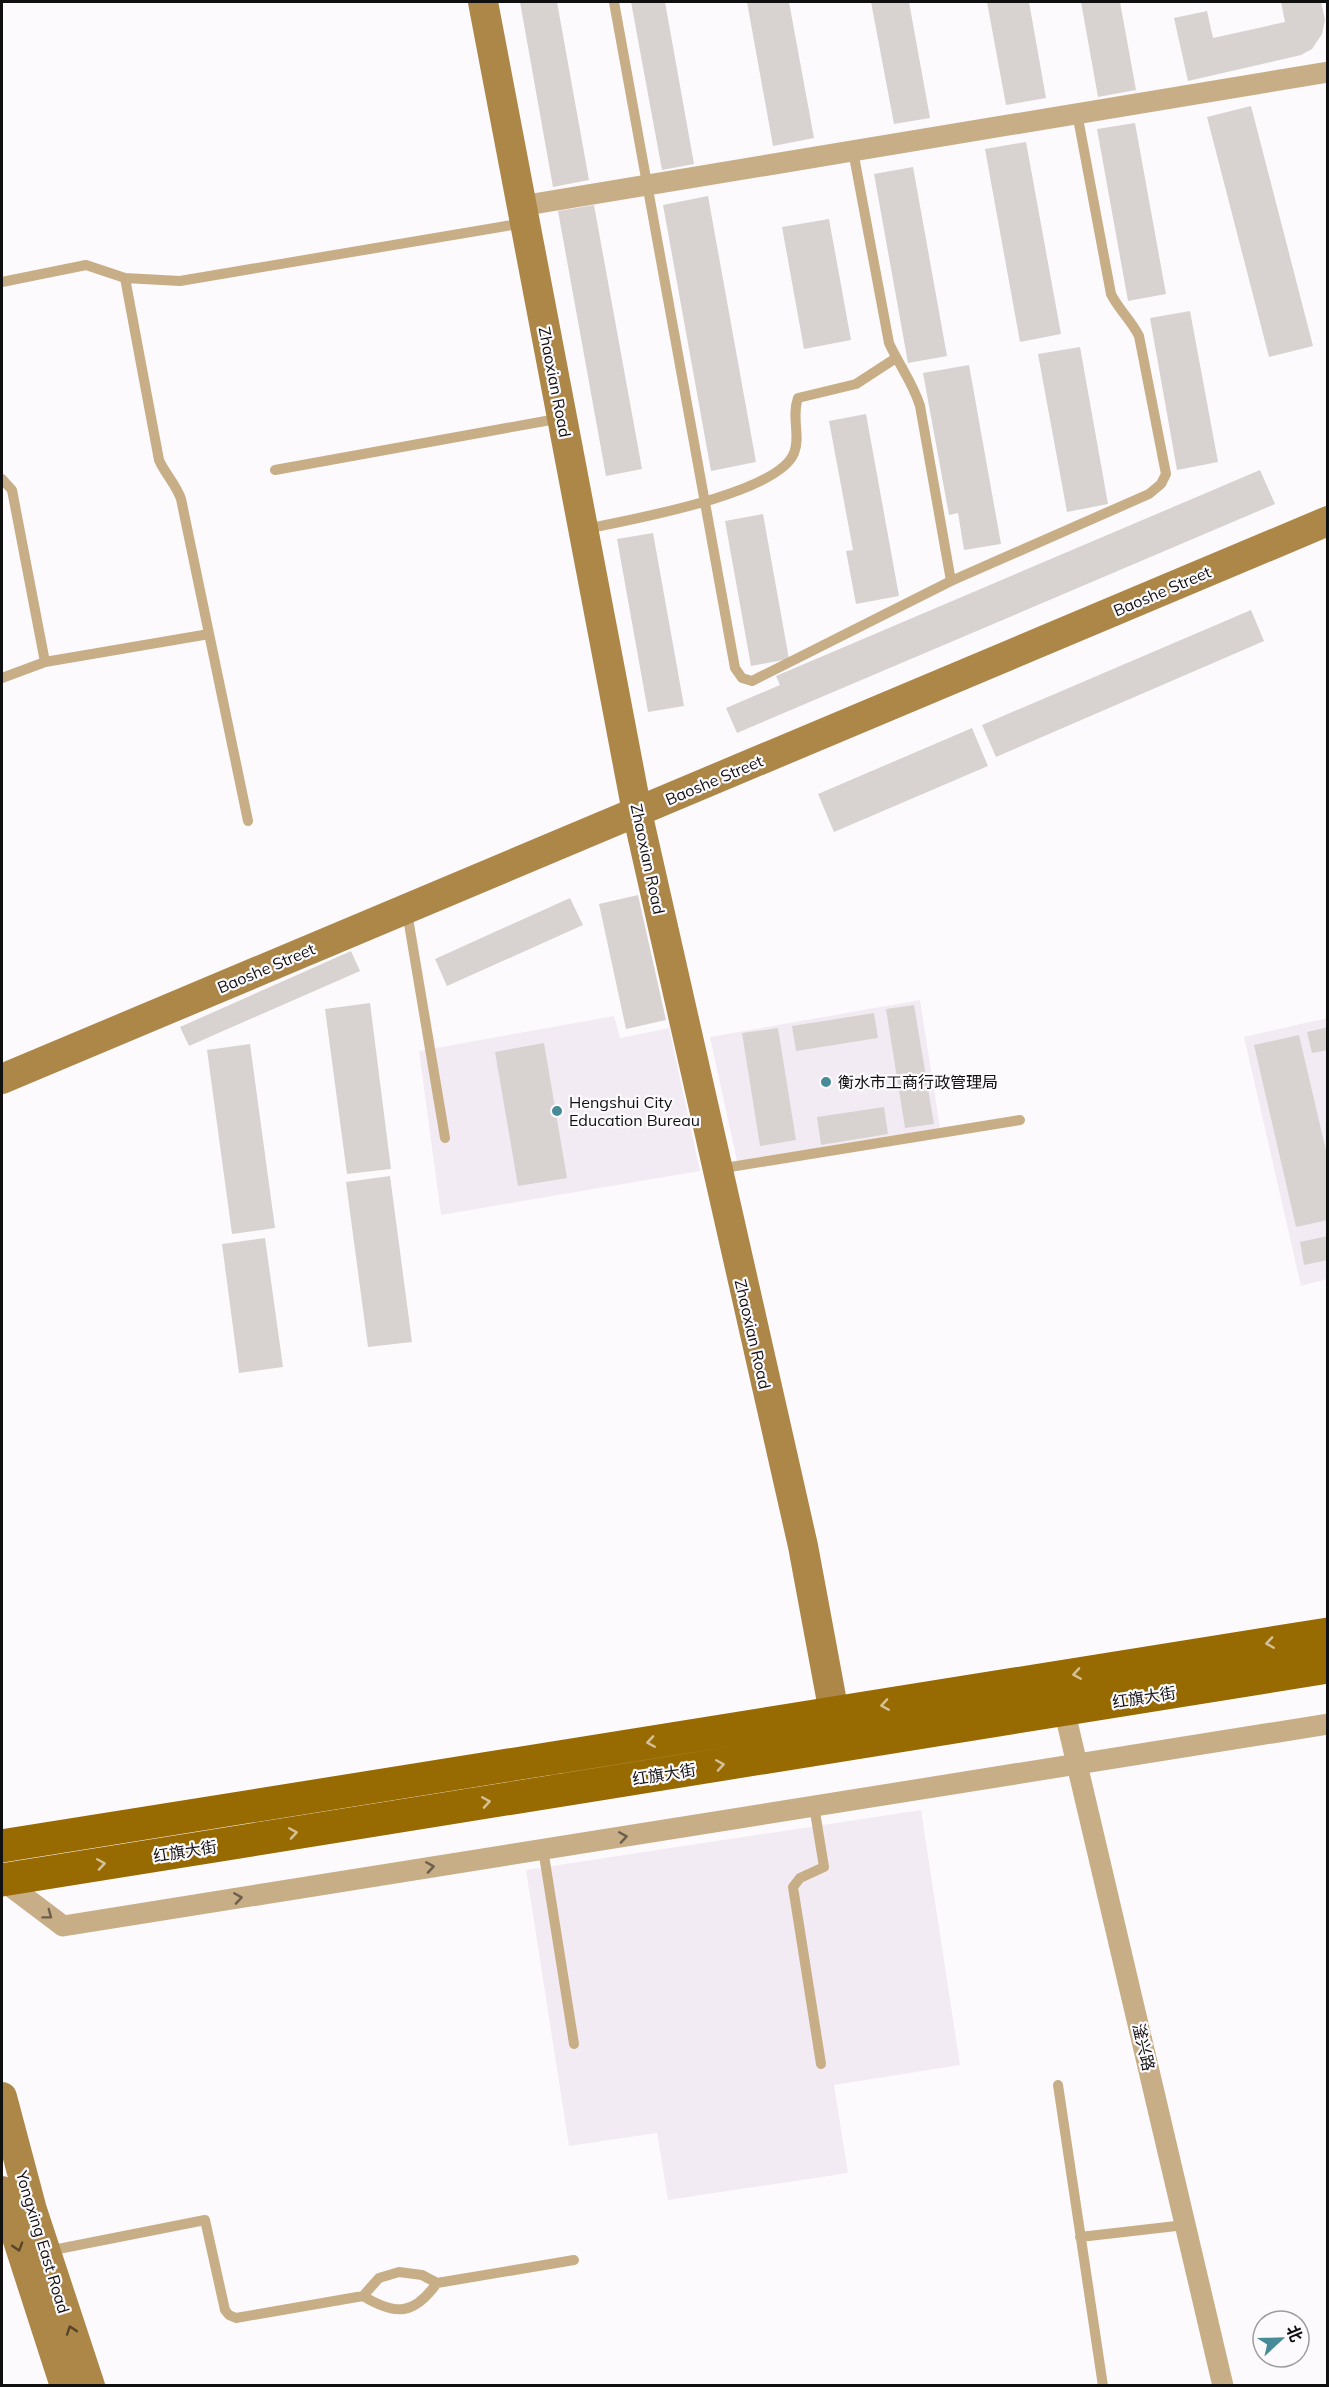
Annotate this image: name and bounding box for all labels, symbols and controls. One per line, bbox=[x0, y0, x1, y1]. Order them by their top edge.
street label: Zhaoxian Road bbox=[534, 325, 576, 439]
street label: Baoshe Street bbox=[1110, 561, 1214, 621]
street label: Baoshe Street bbox=[662, 750, 766, 810]
street label: Zhaoxian Road bbox=[627, 802, 669, 916]
street label: Baoshe Street bbox=[214, 938, 318, 998]
place label: 衡水市工商行政管理局 bbox=[838, 1072, 998, 1092]
marker: 衡水市工商行政管理局 bbox=[819, 1075, 833, 1089]
place label: Hengshui City Education Bureau bbox=[569, 1092, 700, 1130]
marker: Hengshui City Education Bureau bbox=[550, 1104, 564, 1118]
street label: Zhaoxian Road bbox=[731, 1277, 775, 1391]
one-way arrow bbox=[1265, 1636, 1275, 1649]
one-way arrow bbox=[1073, 1667, 1082, 1679]
street label: 红旗大街 bbox=[1111, 1682, 1177, 1712]
one-way arrow bbox=[880, 1698, 889, 1710]
one-way arrow bbox=[646, 1736, 655, 1748]
street label: 红旗大街 bbox=[631, 1759, 697, 1789]
one-way arrow bbox=[715, 1759, 724, 1771]
one-way arrow bbox=[481, 1797, 490, 1809]
one-way arrow bbox=[288, 1827, 298, 1840]
one-way arrow bbox=[618, 1831, 627, 1843]
street label: 红旗大街 bbox=[152, 1836, 218, 1866]
one-way arrow bbox=[95, 1858, 105, 1871]
one-way arrow bbox=[426, 1862, 435, 1874]
one-way arrow bbox=[232, 1892, 242, 1905]
one-way arrow bbox=[42, 1908, 53, 1919]
street label: 滏兴路 bbox=[1129, 2021, 1159, 2073]
street label: Yongxing East Road bbox=[12, 2167, 74, 2316]
one-way arrow bbox=[11, 2241, 23, 2252]
north arrow bbox=[1251, 2309, 1311, 2369]
text: 北 bbox=[1283, 2322, 1307, 2345]
one-way arrow bbox=[65, 2325, 78, 2336]

